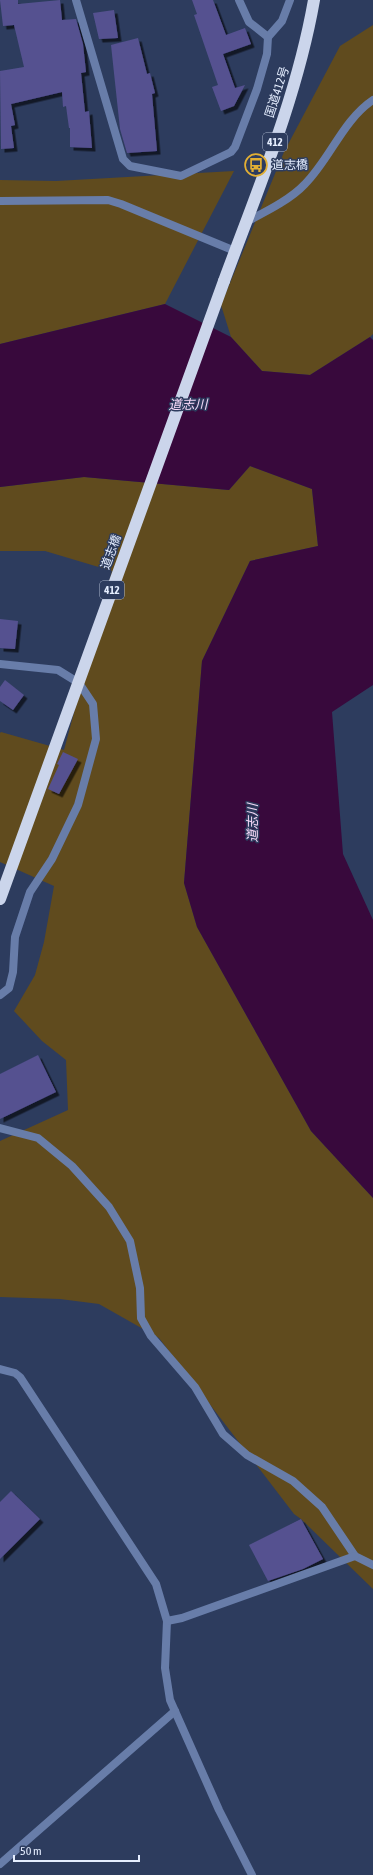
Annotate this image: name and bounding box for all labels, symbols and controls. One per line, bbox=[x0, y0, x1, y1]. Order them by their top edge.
street label: 国道412号 bbox=[262, 65, 292, 119]
road number: 412 bbox=[263, 133, 287, 151]
bus stop icon: 道志橋 bbox=[243, 152, 269, 178]
place label: 道志橋 bbox=[272, 158, 308, 172]
water label: 道志川 bbox=[168, 397, 210, 412]
street label: 道志橋 bbox=[98, 533, 124, 571]
road number: 412 bbox=[100, 581, 124, 599]
water label: 道志川 bbox=[245, 802, 260, 843]
scale bar bbox=[14, 1837, 139, 1863]
text: 50 m bbox=[20, 1844, 42, 1858]

